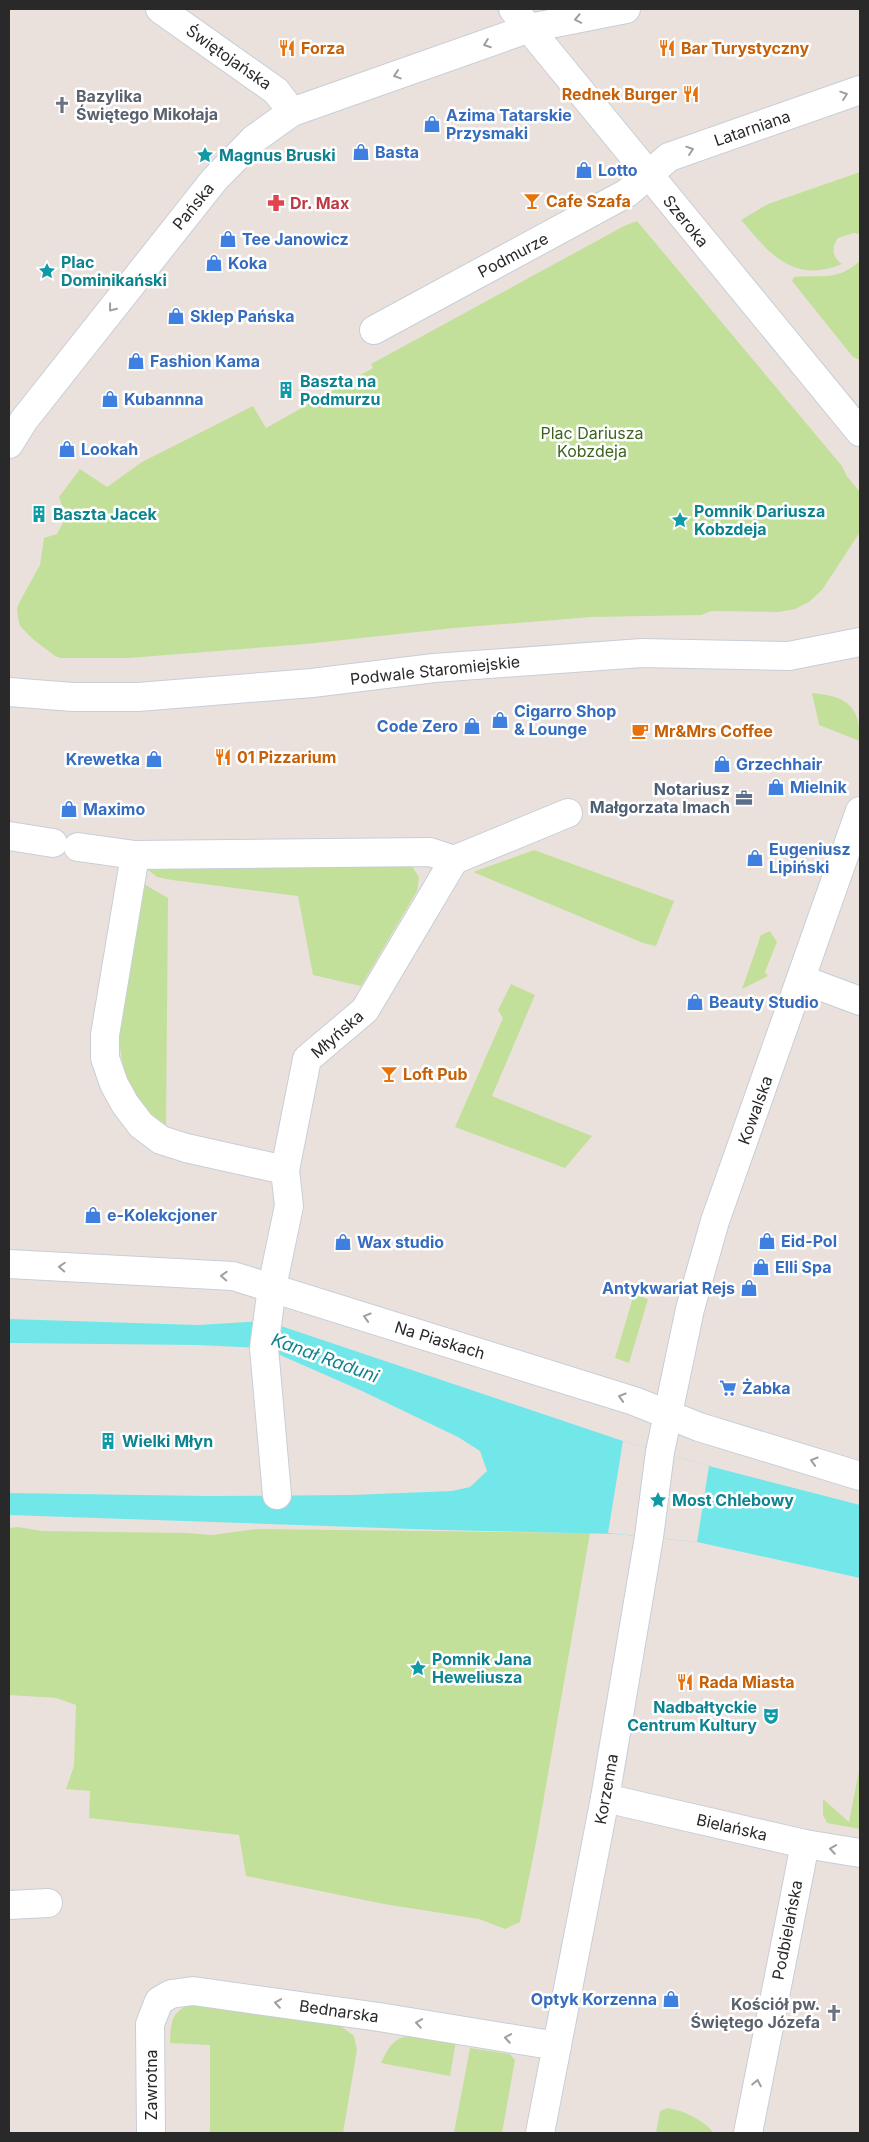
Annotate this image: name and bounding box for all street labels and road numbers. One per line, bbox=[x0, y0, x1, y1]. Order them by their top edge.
street label: Świętojańska bbox=[182, 20, 276, 94]
street label: Latarniana bbox=[711, 106, 793, 150]
street label: Pańska bbox=[168, 178, 218, 234]
street label: Szeroka bbox=[659, 191, 713, 251]
street label: Podmurze bbox=[474, 228, 552, 282]
street label: Podwale Staromiejskie bbox=[349, 651, 521, 689]
street label: Młyńska bbox=[307, 1006, 367, 1062]
street label: Kowalska bbox=[733, 1073, 777, 1147]
street label: Na Piaskach bbox=[392, 1317, 488, 1363]
street label: Korzenna bbox=[590, 1752, 622, 1826]
street label: Bielańska bbox=[695, 1809, 769, 1845]
street label: Podbielańska bbox=[768, 1878, 806, 1982]
street label: Bednarska bbox=[298, 1996, 380, 2026]
street label: Zawrotna bbox=[141, 2049, 161, 2121]

